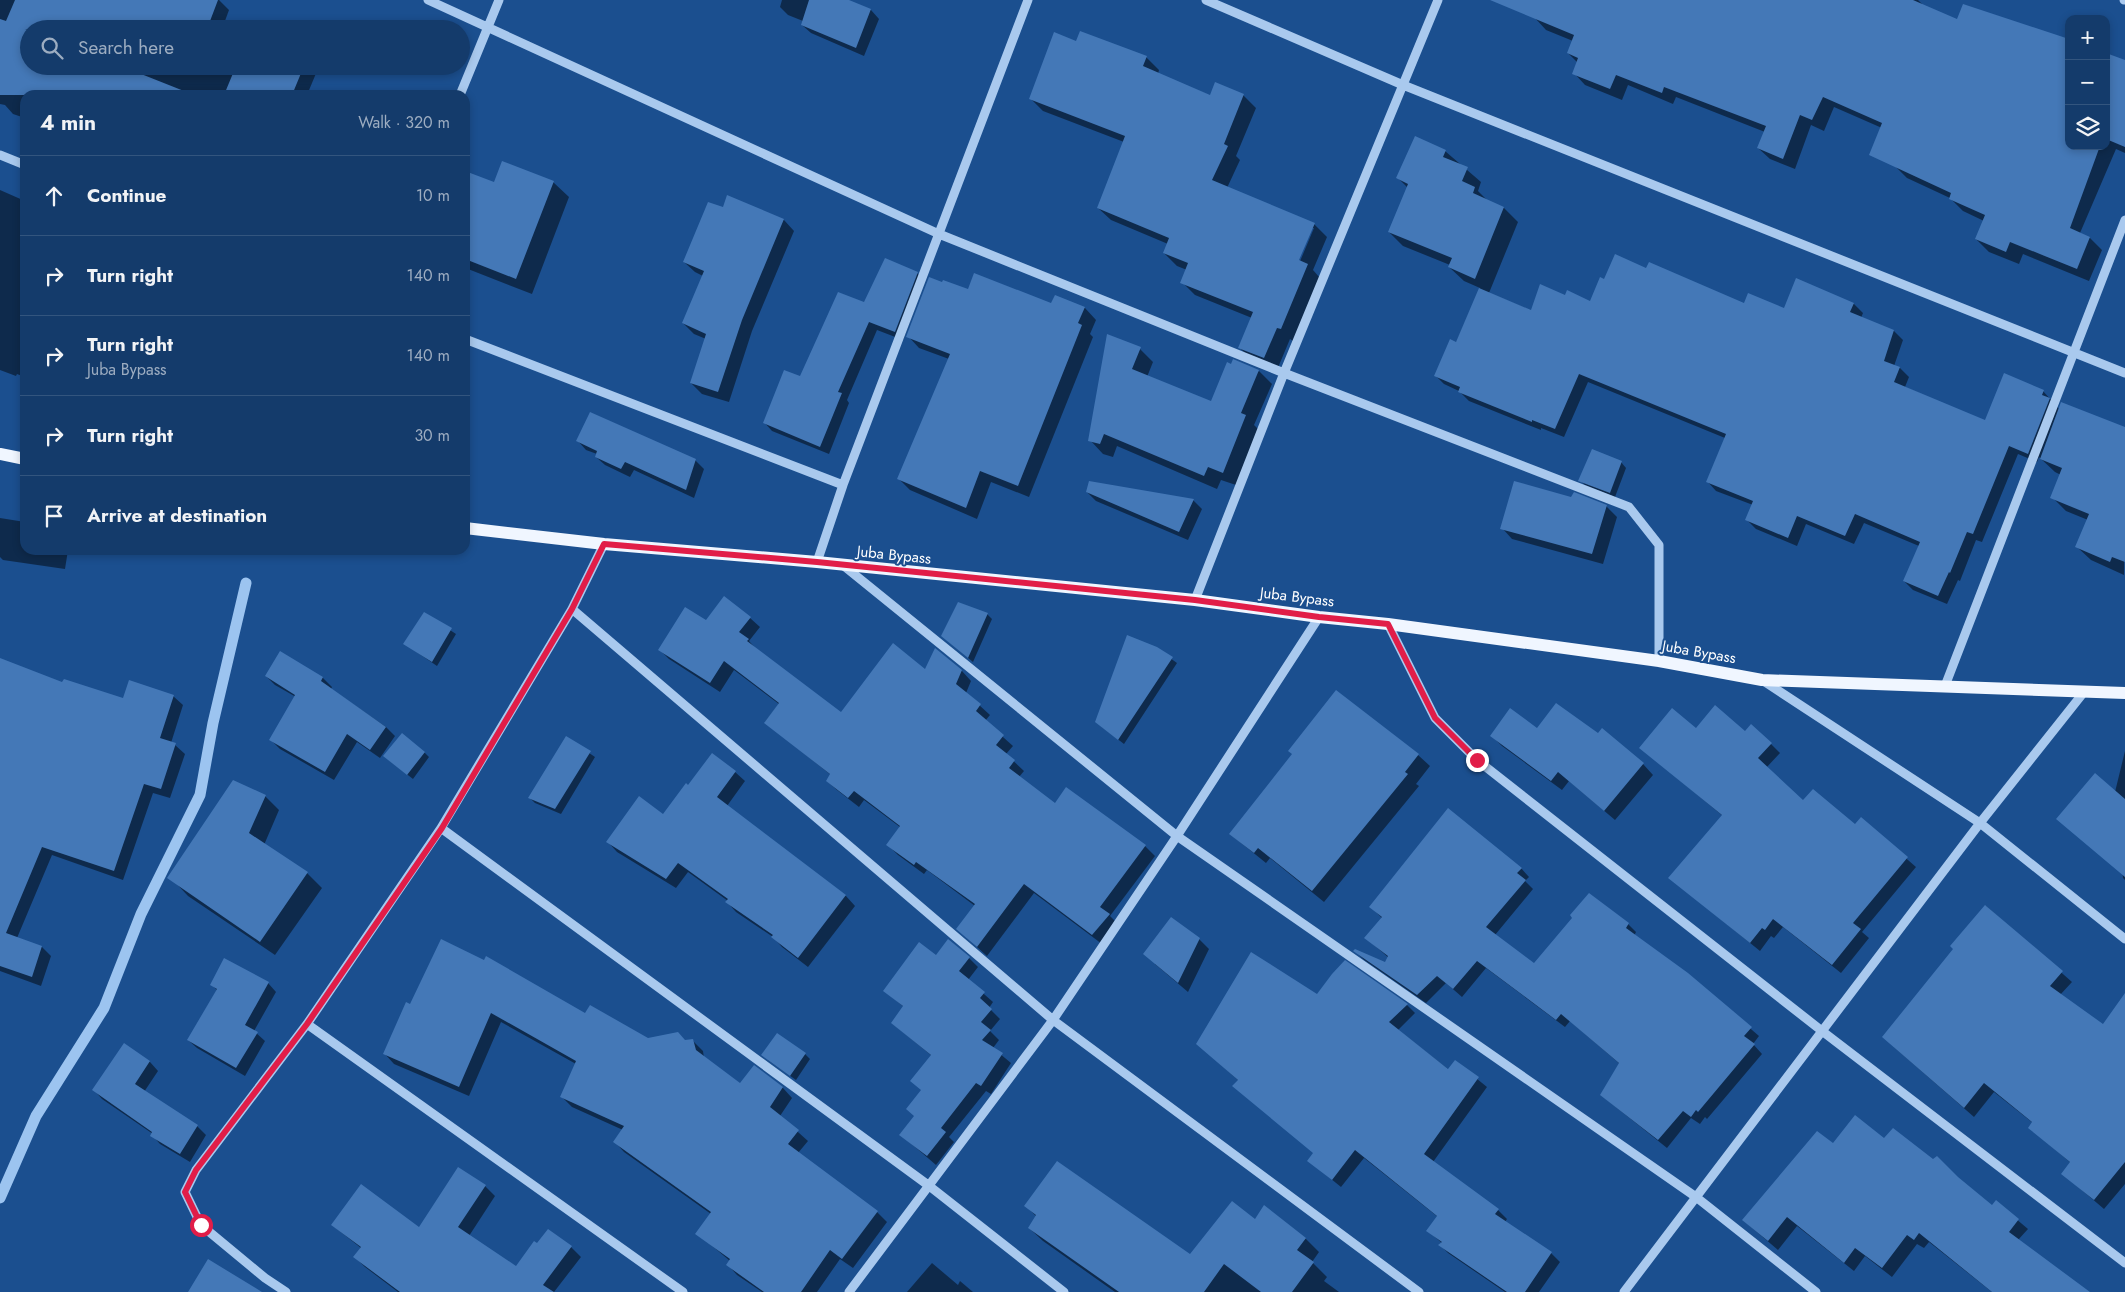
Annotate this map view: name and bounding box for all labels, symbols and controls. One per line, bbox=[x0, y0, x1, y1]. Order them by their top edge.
map controls bbox=[2065, 15, 2110, 150]
button: + bbox=[2065, 15, 2110, 60]
search box bbox=[20, 20, 470, 75]
icon: search bbox=[38, 34, 66, 62]
text: Search here bbox=[78, 34, 174, 61]
button: − bbox=[2065, 60, 2110, 105]
button: layers bbox=[2065, 105, 2110, 150]
text: 4 min bbox=[40, 108, 96, 138]
text: Walk · 320 m bbox=[358, 111, 450, 134]
icon: ahead bbox=[40, 182, 68, 210]
text: Continue bbox=[87, 182, 166, 209]
text: 10 m bbox=[416, 184, 450, 207]
icon: right bbox=[40, 262, 68, 290]
text: Turn right bbox=[87, 262, 173, 289]
text: 140 m bbox=[407, 264, 450, 287]
text: Turn right bbox=[87, 331, 173, 358]
icon: right bbox=[40, 342, 68, 370]
text: 140 m bbox=[407, 344, 450, 367]
text: Juba Bypass bbox=[87, 358, 167, 381]
icon: right bbox=[40, 422, 68, 450]
text: Turn right bbox=[87, 422, 173, 449]
text: 30 m bbox=[414, 424, 450, 447]
icon: arrive bbox=[40, 502, 68, 530]
text: Arrive at destination bbox=[87, 502, 267, 529]
street label: Juba Bypass bbox=[854, 540, 932, 570]
street label: Juba Bypass bbox=[1257, 581, 1335, 612]
street label: Juba Bypass bbox=[1658, 634, 1738, 669]
route end bbox=[1466, 749, 1489, 772]
route start bbox=[190, 1214, 213, 1237]

